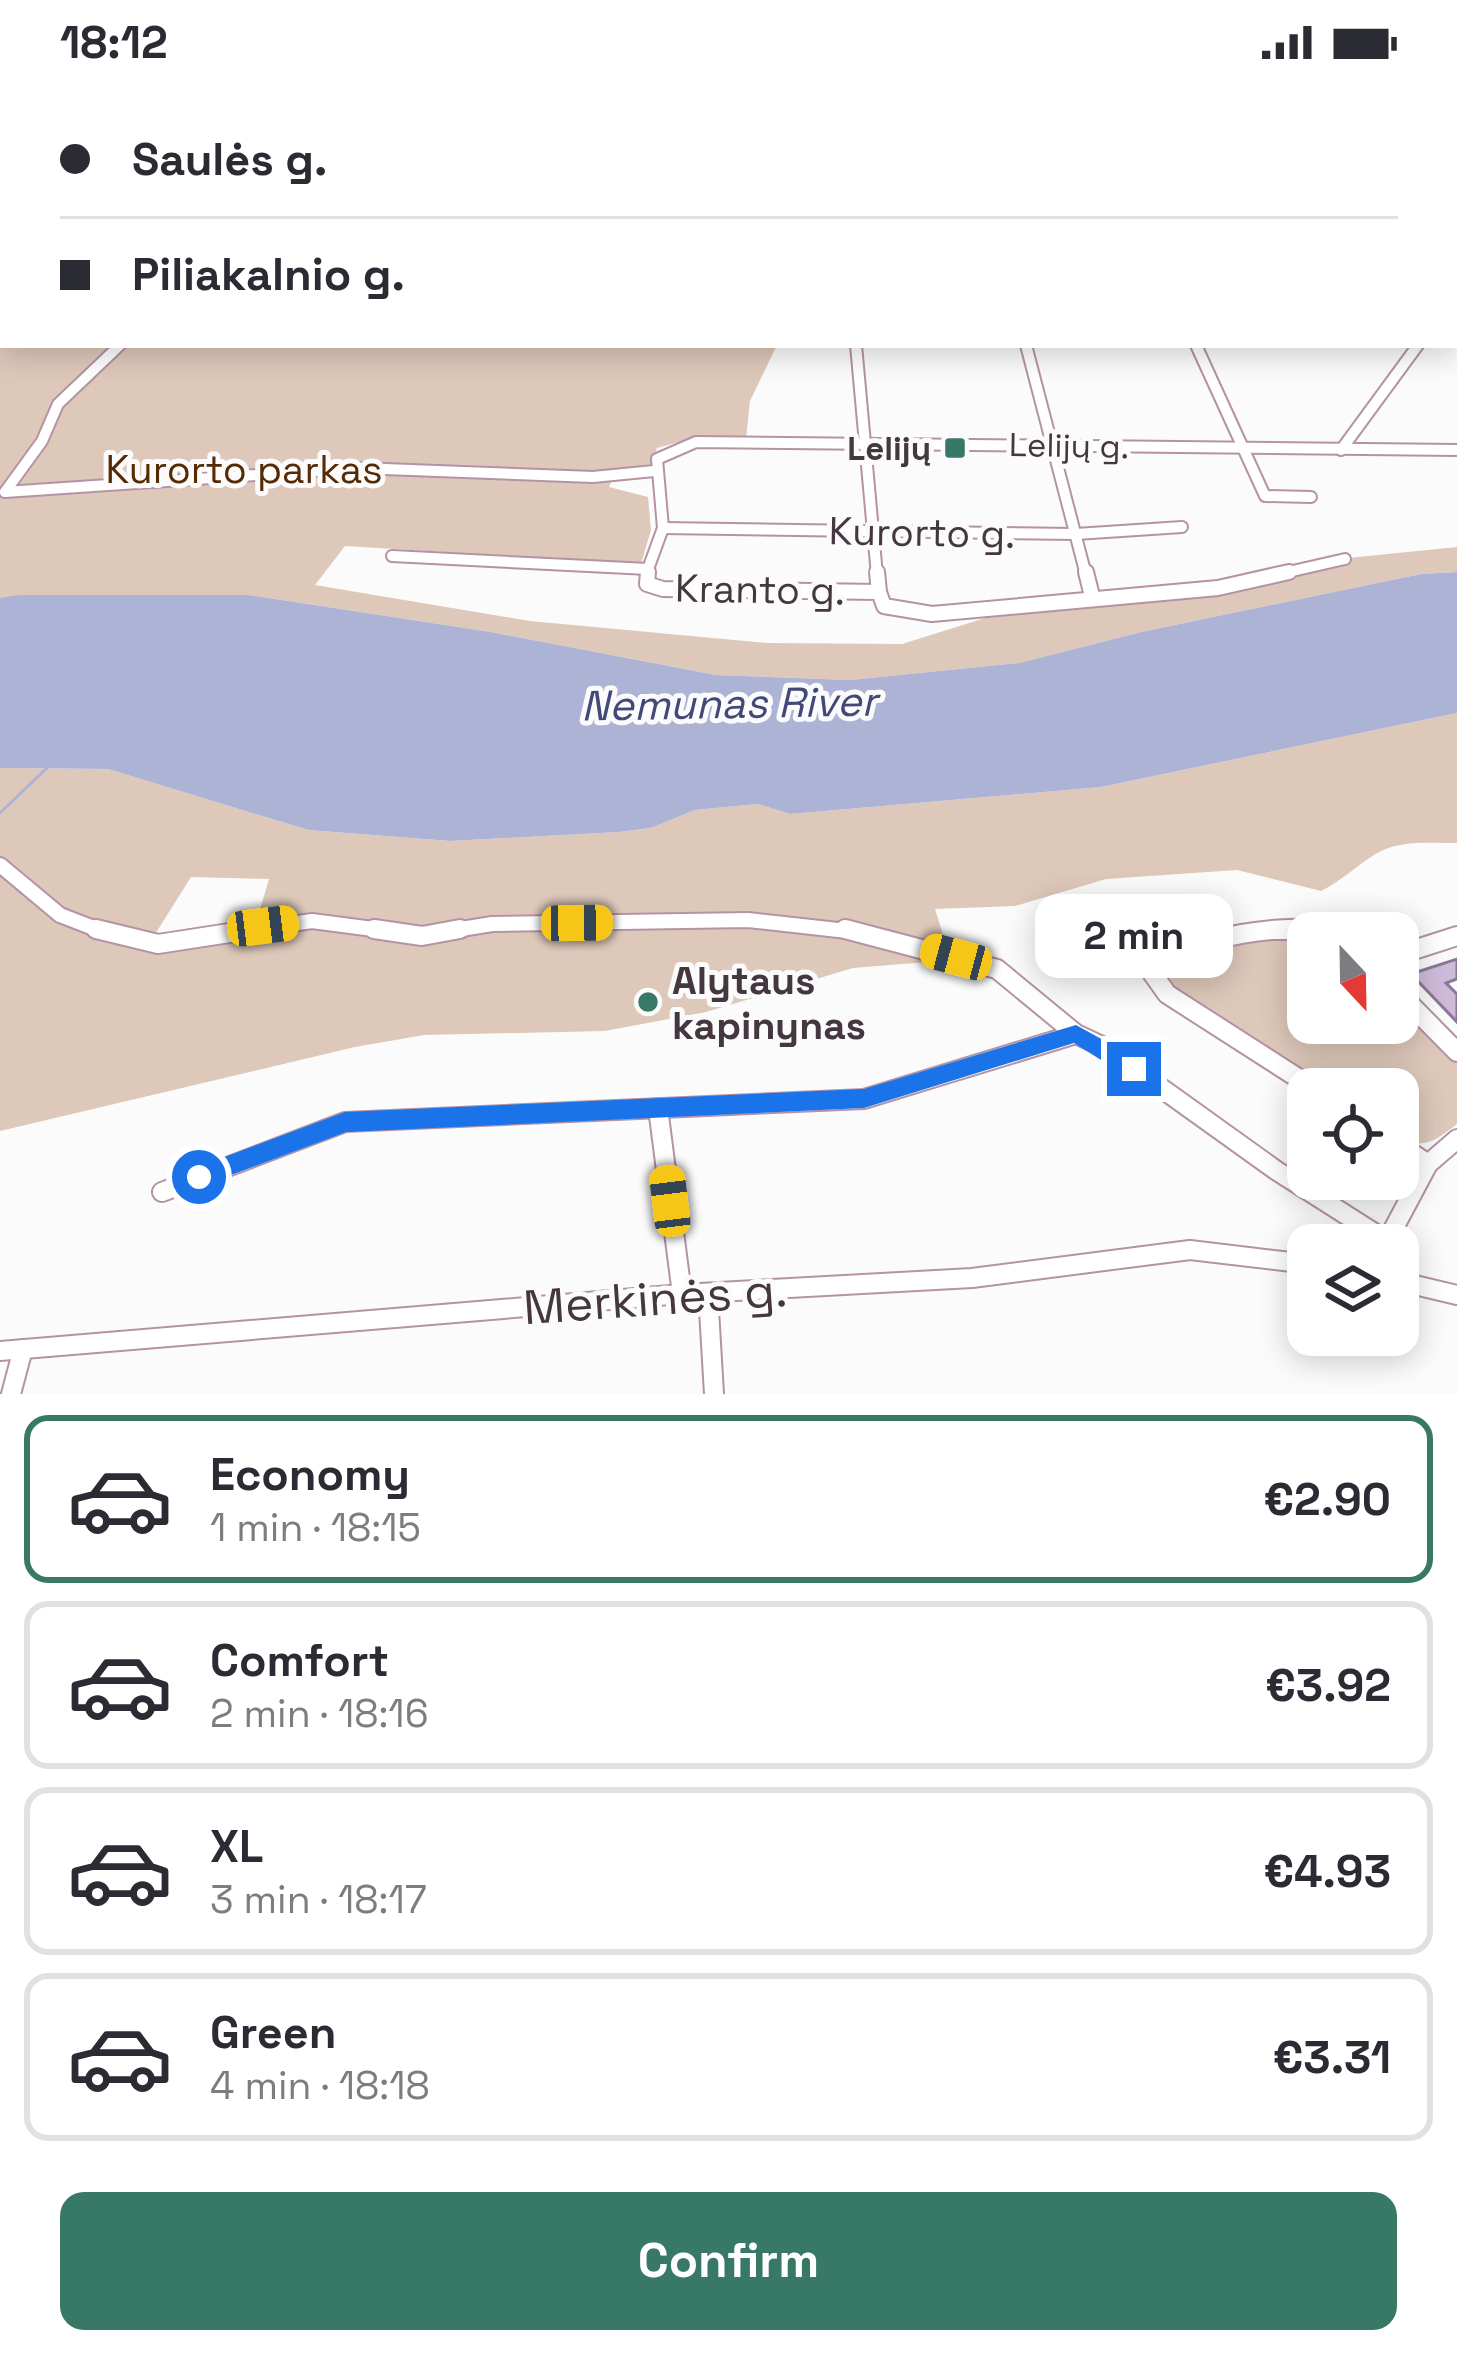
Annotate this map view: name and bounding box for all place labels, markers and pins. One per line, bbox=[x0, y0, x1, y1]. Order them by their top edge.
place label: Lelijų bbox=[847, 428, 931, 470]
marker: Lelijų bbox=[942, 435, 968, 461]
place label: Alytaus kapinynas bbox=[672, 956, 866, 1050]
marker: Alytaus kapinynas bbox=[635, 989, 661, 1015]

